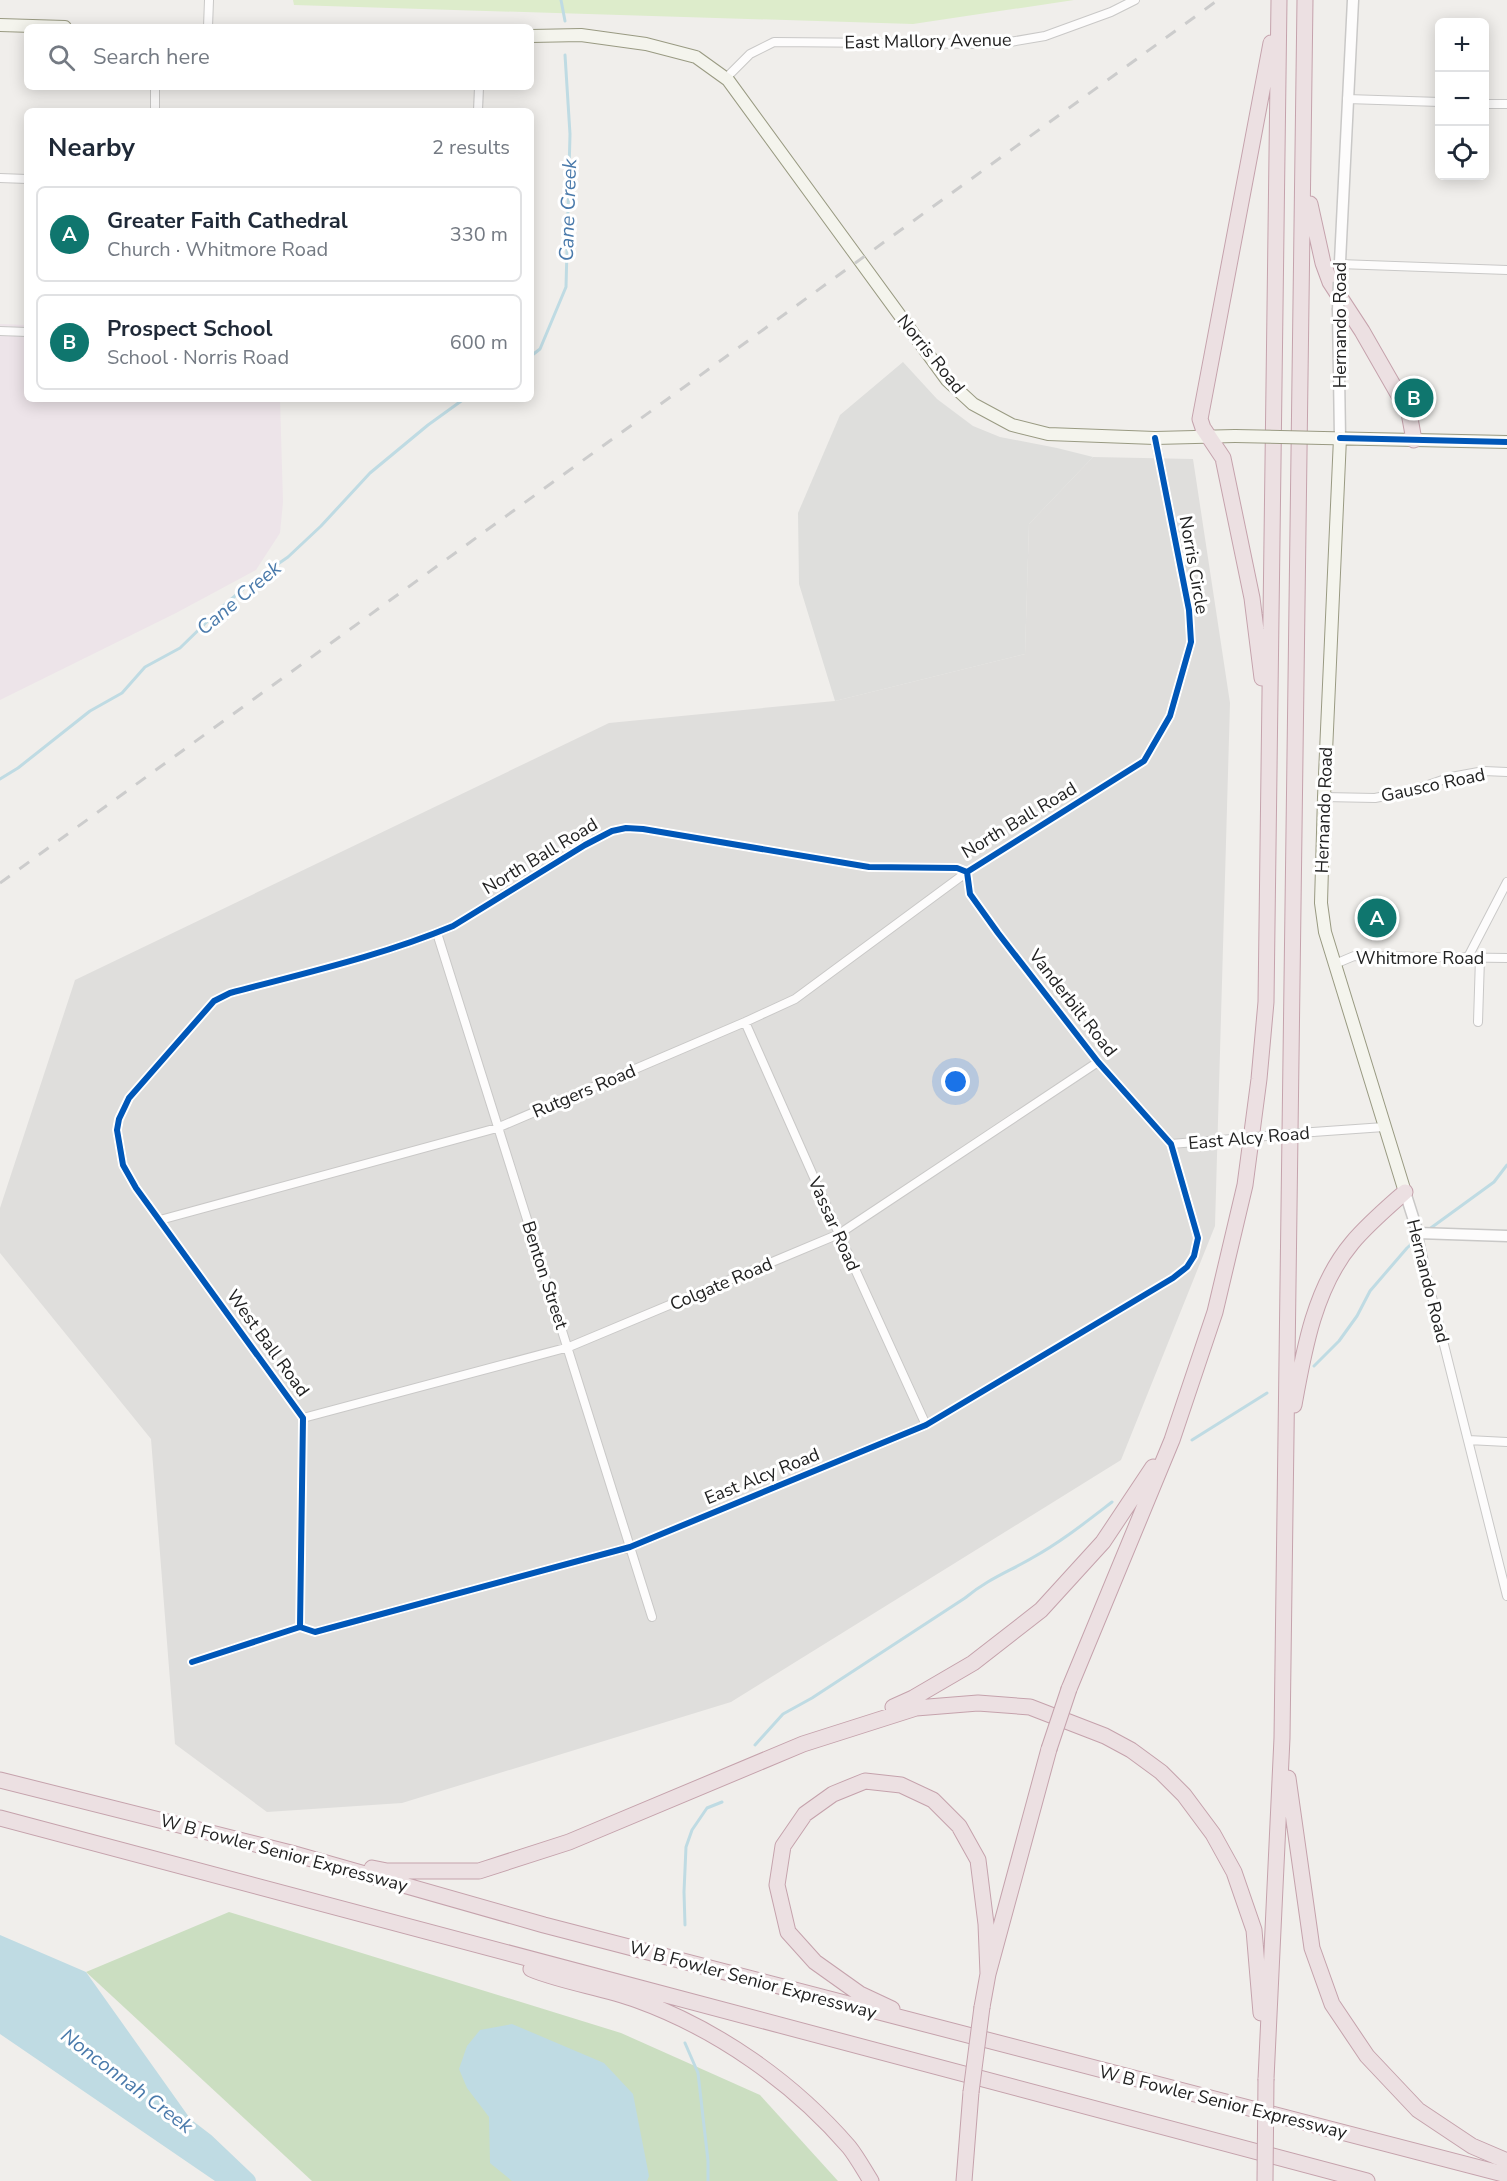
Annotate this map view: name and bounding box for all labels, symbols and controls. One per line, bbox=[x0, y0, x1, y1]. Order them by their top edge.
map controls bbox=[1435, 18, 1489, 180]
button: + bbox=[1435, 18, 1489, 72]
search box bbox=[24, 24, 534, 90]
street label: East Mallory Avenue bbox=[844, 28, 1012, 54]
icon: search bbox=[45, 41, 78, 74]
text: Search here bbox=[93, 42, 210, 72]
button: − bbox=[1435, 72, 1489, 126]
button: locate bbox=[1435, 126, 1489, 180]
text: Nearby bbox=[48, 130, 135, 165]
text: 2 results bbox=[432, 134, 510, 161]
water label: Cane Creek bbox=[553, 157, 583, 262]
text: Greater Faith Cathedral bbox=[107, 206, 348, 236]
text: A bbox=[62, 221, 77, 248]
text: 330 m bbox=[450, 221, 508, 248]
text: Church · Whitmore Road bbox=[107, 236, 328, 263]
street label: Hernando Road bbox=[1328, 262, 1352, 388]
street label: Norris Road bbox=[892, 309, 970, 399]
text: Prospect School bbox=[107, 314, 272, 344]
text: B bbox=[63, 329, 76, 356]
text: 600 m bbox=[450, 329, 508, 356]
text: School · Norris Road bbox=[107, 344, 289, 371]
pin: B bbox=[1394, 376, 1434, 420]
street label: Norris Circle bbox=[1174, 514, 1214, 616]
water label: Cane Creek bbox=[191, 554, 288, 641]
street label: Hernando Road bbox=[1310, 746, 1338, 874]
street label: Gausco Road bbox=[1379, 762, 1487, 808]
street label: North Ball Road bbox=[957, 776, 1081, 864]
street label: North Ball Road bbox=[478, 812, 602, 900]
pin: A bbox=[1358, 896, 1396, 940]
street label: Vanderbilt Road bbox=[1023, 943, 1123, 1062]
street label: Whitmore Road bbox=[1356, 946, 1484, 970]
street label: Rutgers Road bbox=[529, 1058, 639, 1124]
your location bbox=[941, 1067, 970, 1096]
street label: East Alcy Road bbox=[1187, 1121, 1311, 1155]
street label: Vassar Road bbox=[802, 1172, 865, 1275]
street label: Hernando Road bbox=[1401, 1217, 1455, 1345]
street label: Benton Street bbox=[516, 1218, 574, 1333]
street label: Colgate Road bbox=[666, 1252, 776, 1316]
street label: West Ball Road bbox=[221, 1285, 315, 1401]
street label: East Alcy Road bbox=[701, 1442, 823, 1510]
street label: W B Fowler Senior Expressway bbox=[158, 1808, 411, 1898]
street label: W B Fowler Senior Expressway bbox=[627, 1935, 880, 2025]
water label: Nonconnah Creek bbox=[55, 2022, 199, 2140]
street label: W B Fowler Senior Expressway bbox=[1096, 2060, 1350, 2145]

